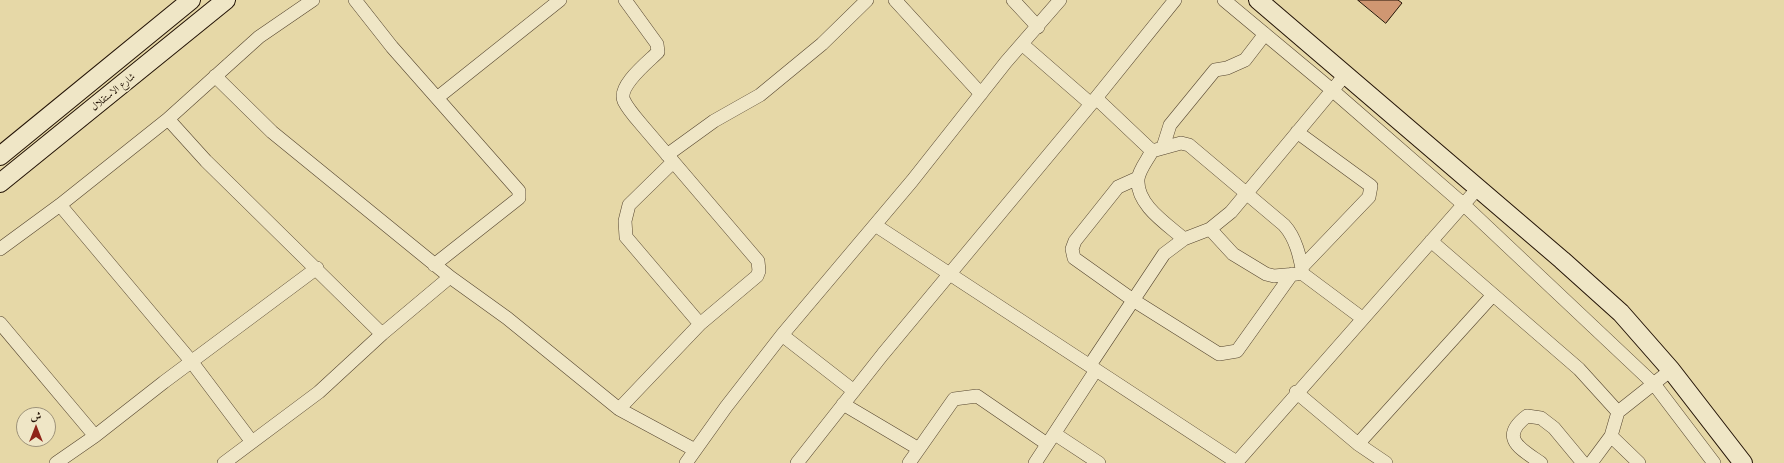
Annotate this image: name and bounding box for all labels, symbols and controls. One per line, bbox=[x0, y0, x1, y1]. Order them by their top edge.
street label: شارع الاستقلال bbox=[88, 71, 138, 113]
north arrow bbox=[16, 407, 56, 447]
text: ش bbox=[31, 409, 41, 423]

